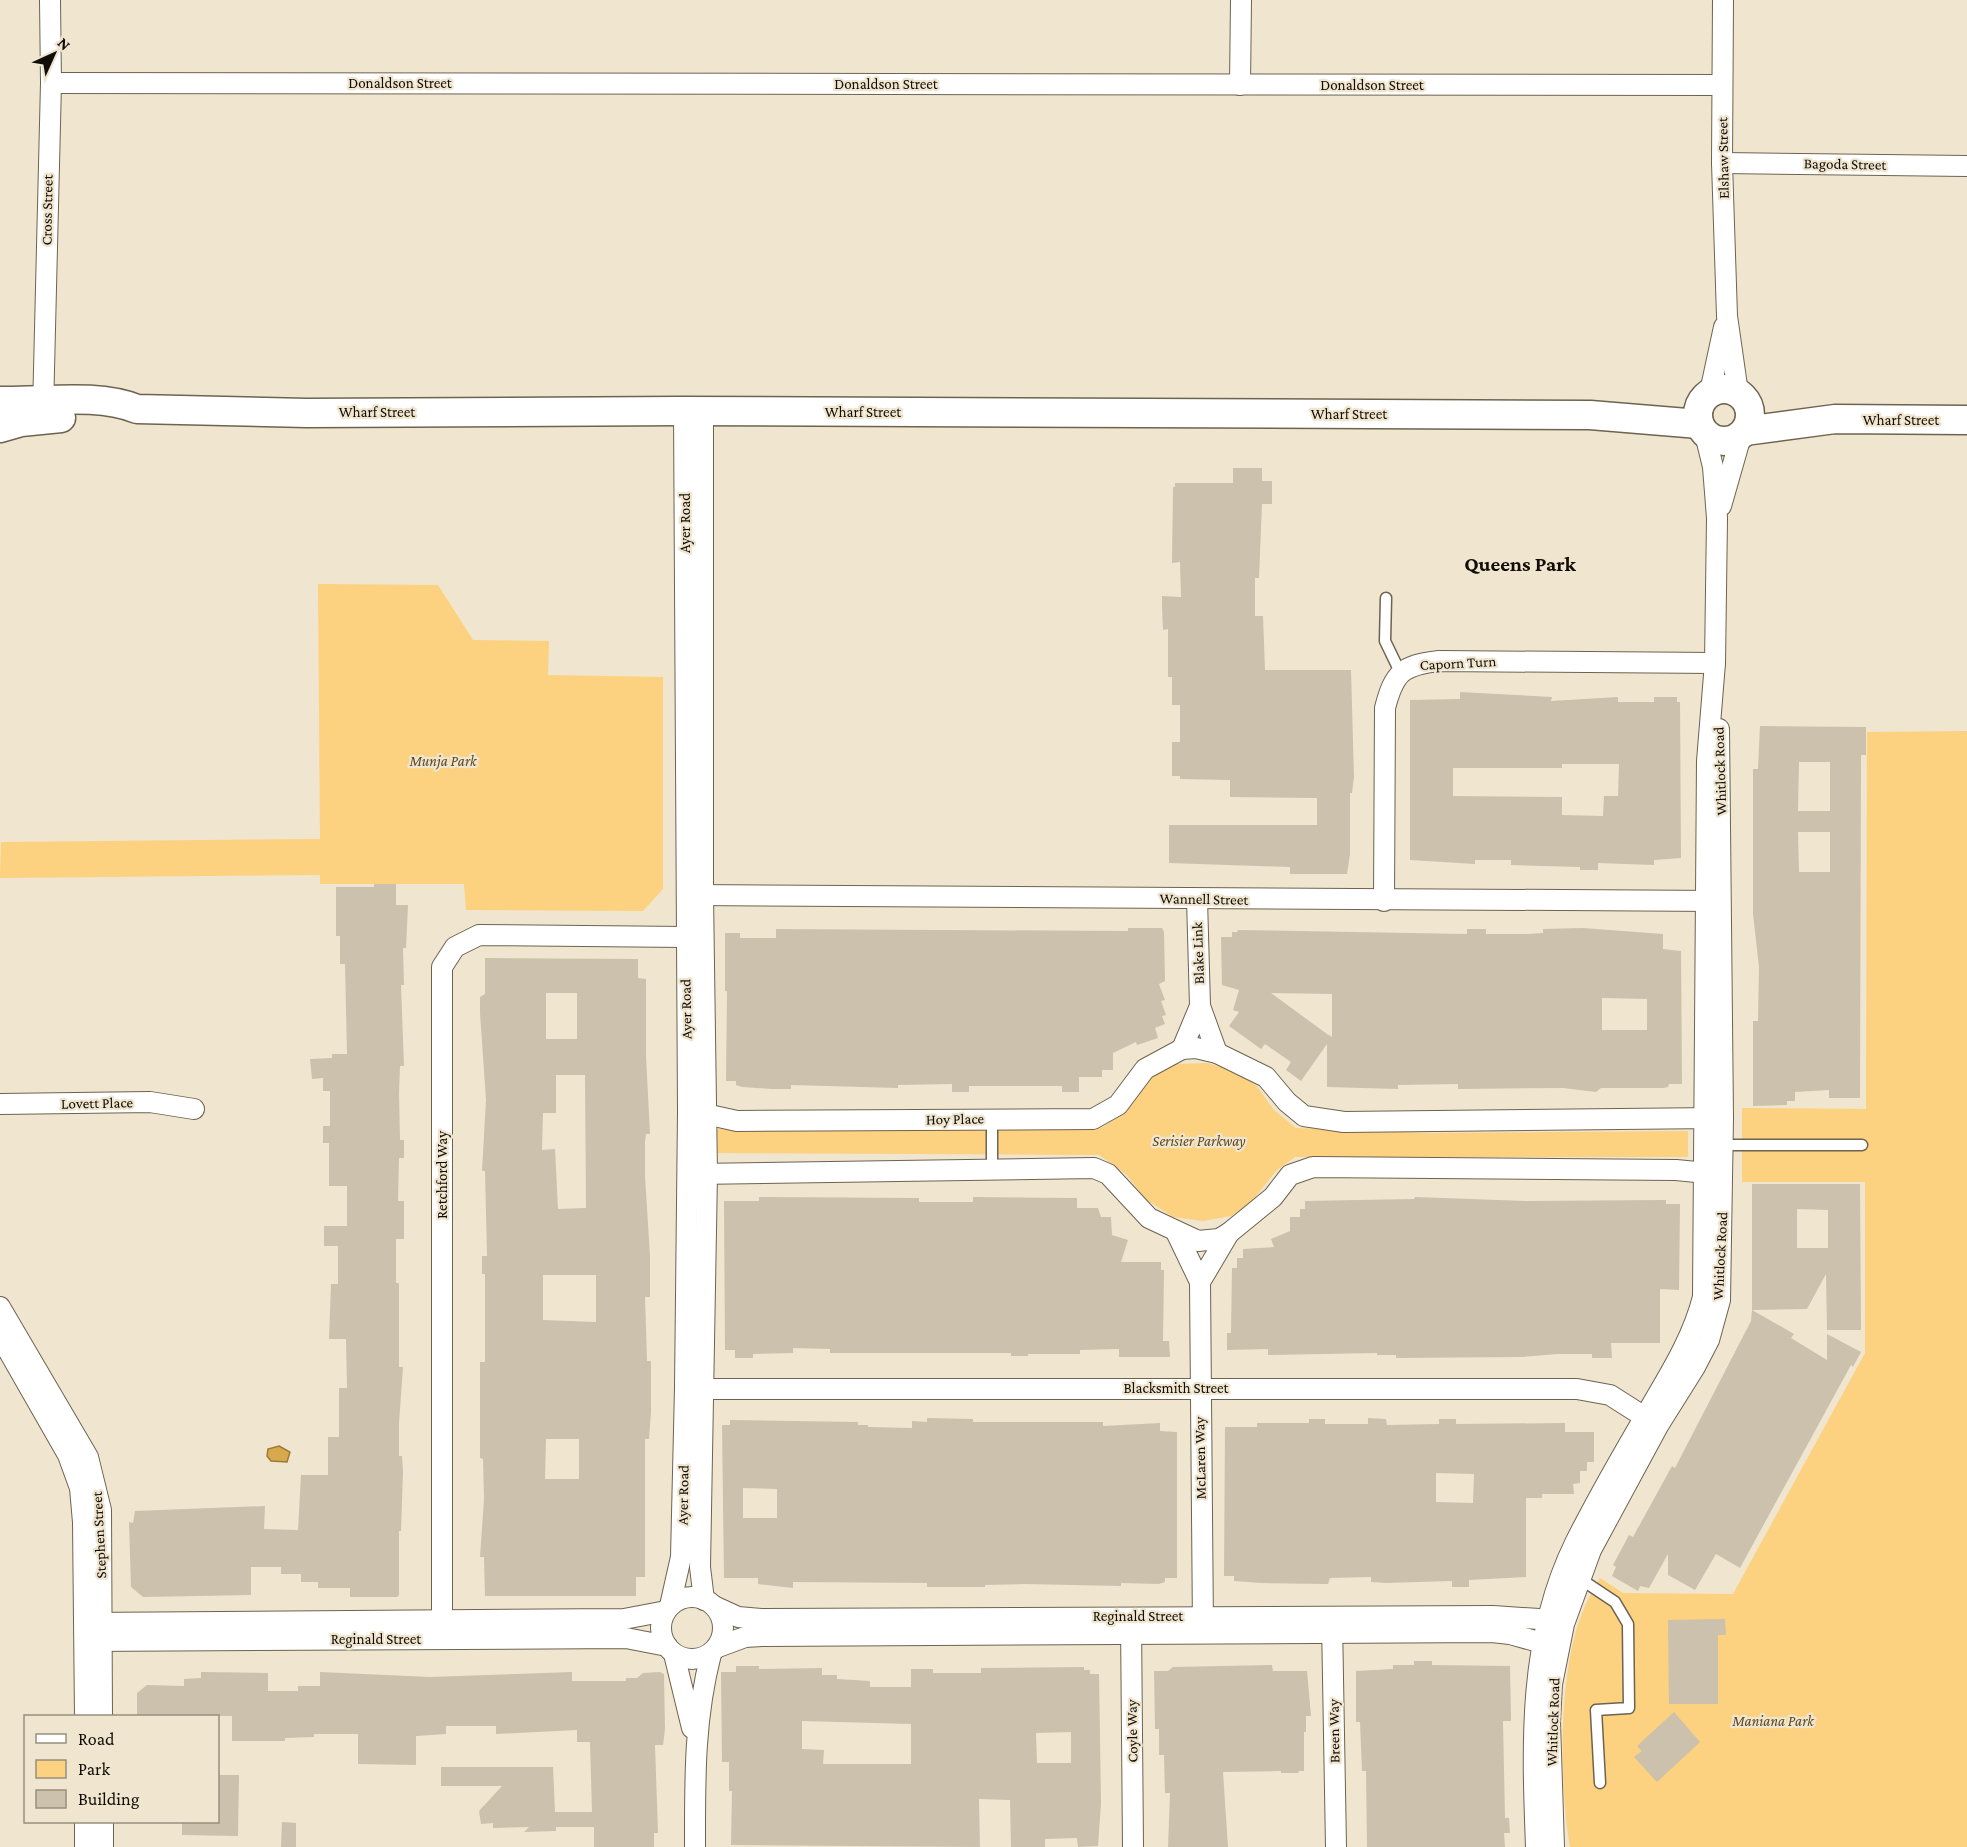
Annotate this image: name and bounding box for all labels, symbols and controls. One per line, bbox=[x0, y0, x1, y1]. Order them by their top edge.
north arrow bbox=[24, 24, 84, 84]
text: N bbox=[54, 34, 74, 54]
street label: Donaldson Street bbox=[348, 75, 453, 91]
street label: Donaldson Street bbox=[834, 76, 939, 92]
street label: Donaldson Street bbox=[1320, 77, 1425, 93]
street label: Elshaw Street bbox=[1714, 116, 1732, 199]
street label: Bagoda Street bbox=[1804, 155, 1887, 174]
street label: Cross Street bbox=[38, 173, 56, 246]
street label: Wharf Street bbox=[339, 404, 416, 420]
street label: Wharf Street bbox=[825, 404, 902, 420]
street label: Wharf Street bbox=[1311, 406, 1388, 422]
street label: Wharf Street bbox=[1863, 412, 1940, 428]
street label: Ayer Road bbox=[677, 493, 694, 553]
district label: Queens Park bbox=[1464, 552, 1576, 576]
street label: Caporn Turn bbox=[1419, 653, 1497, 674]
street label: Whitlock Road bbox=[1710, 726, 1730, 816]
park label: Munja Park bbox=[408, 753, 478, 770]
street label: Wannell Street bbox=[1160, 890, 1249, 908]
street label: Blake Link bbox=[1189, 921, 1207, 984]
street label: Ayer Road bbox=[677, 979, 696, 1039]
street label: Lovett Place bbox=[61, 1094, 134, 1112]
street label: Hoy Place bbox=[926, 1110, 985, 1129]
street label: Retchford Way bbox=[434, 1131, 451, 1219]
park label: Serisier Parkway bbox=[1152, 1133, 1246, 1150]
street label: Whitlock Road bbox=[1710, 1211, 1730, 1301]
street label: Blacksmith Street bbox=[1123, 1380, 1230, 1396]
street label: McLaren Way bbox=[1191, 1417, 1210, 1499]
street label: Ayer Road bbox=[674, 1465, 693, 1525]
street label: Stephen Street bbox=[89, 1490, 110, 1579]
street label: Reginald Street bbox=[1093, 1608, 1184, 1625]
street label: Reginald Street bbox=[331, 1631, 422, 1648]
street label: Whitlock Road bbox=[1543, 1677, 1563, 1767]
street label: Coyle Way bbox=[1123, 1699, 1142, 1763]
street label: Breen Way bbox=[1325, 1699, 1344, 1763]
park label: Maniana Park bbox=[1731, 1713, 1815, 1729]
legend bbox=[24, 1715, 219, 1823]
text: Road bbox=[78, 1729, 115, 1749]
text: Park bbox=[78, 1759, 110, 1779]
text: Building bbox=[78, 1789, 140, 1809]

